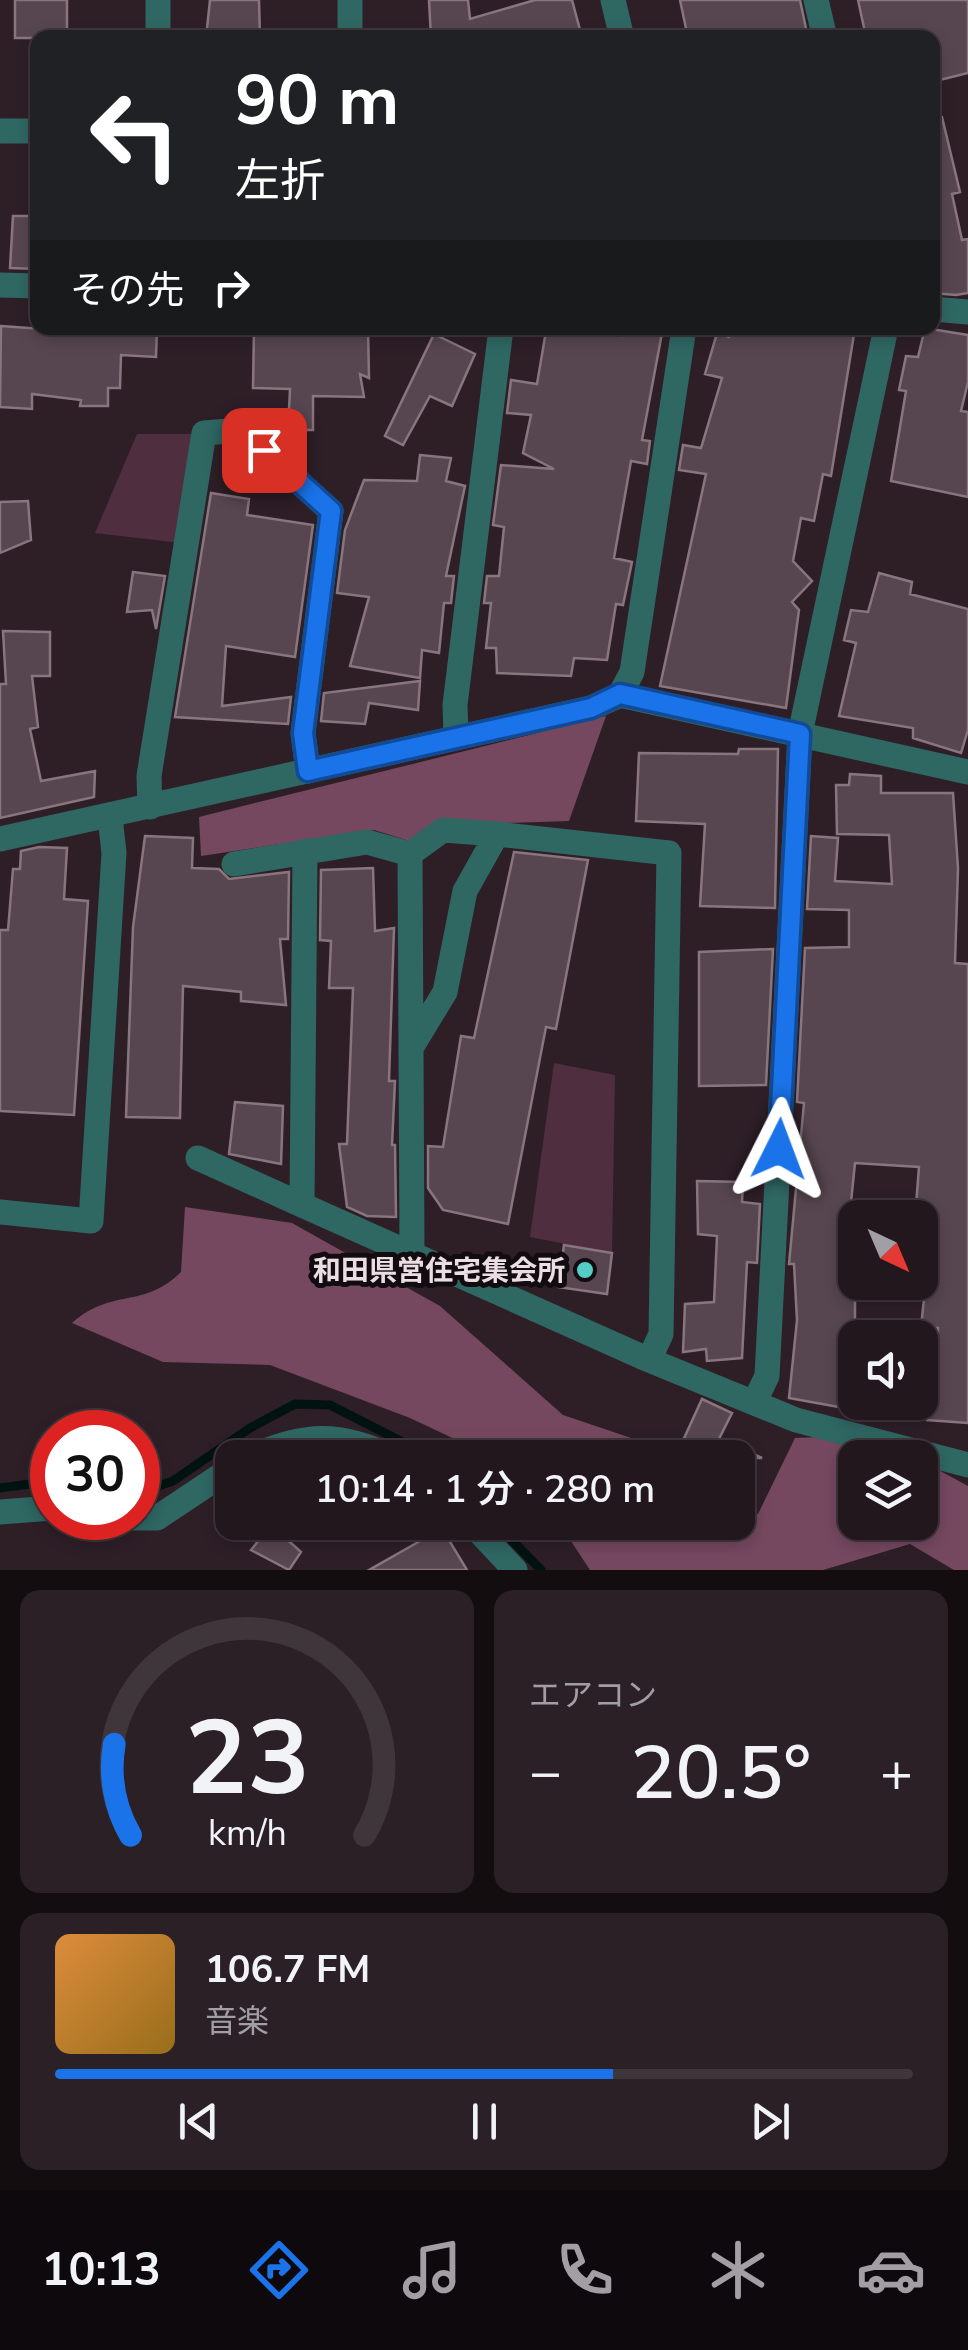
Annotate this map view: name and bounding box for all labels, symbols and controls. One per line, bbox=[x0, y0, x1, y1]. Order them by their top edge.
text: 90 m bbox=[235, 53, 399, 149]
icon: left bbox=[70, 70, 200, 200]
text: 左折 bbox=[235, 151, 325, 212]
icon: right bbox=[204, 260, 259, 315]
text: その先 bbox=[70, 265, 184, 316]
pin bbox=[222, 408, 307, 493]
icon: arrive bbox=[237, 423, 292, 478]
position arrow bbox=[727, 1097, 831, 1201]
north arrow bbox=[838, 1200, 938, 1300]
map controls bbox=[838, 1200, 938, 1540]
place label: 和田県営住宅集会所 bbox=[313, 1252, 565, 1290]
marker: 和田県営住宅集会所 bbox=[574, 1259, 596, 1281]
button: sound bbox=[838, 1320, 938, 1420]
speed limit sign: 30 bbox=[30, 1410, 160, 1540]
button: layers bbox=[838, 1440, 938, 1540]
text: 10:14 · 1 分 · 280 m bbox=[315, 1464, 655, 1515]
text: エアコン bbox=[529, 1674, 657, 1717]
text: 23 bbox=[185, 1688, 309, 1830]
text: 20.5° bbox=[631, 1722, 811, 1824]
text: − bbox=[529, 1735, 562, 1810]
text: + bbox=[880, 1735, 913, 1810]
text: km/h bbox=[208, 1809, 286, 1858]
text: 106.7 FM bbox=[205, 1944, 370, 1995]
text: 音楽 bbox=[205, 2000, 269, 2043]
icon: previous bbox=[171, 2094, 226, 2149]
icon: pause bbox=[457, 2094, 512, 2149]
icon: next bbox=[743, 2094, 798, 2149]
icon: directions bbox=[244, 2235, 314, 2305]
icon: music bbox=[397, 2235, 467, 2305]
icon: phone bbox=[550, 2235, 620, 2305]
icon: climate bbox=[703, 2235, 773, 2305]
icon: car bbox=[856, 2235, 926, 2305]
text: 10:13 bbox=[42, 2240, 161, 2301]

